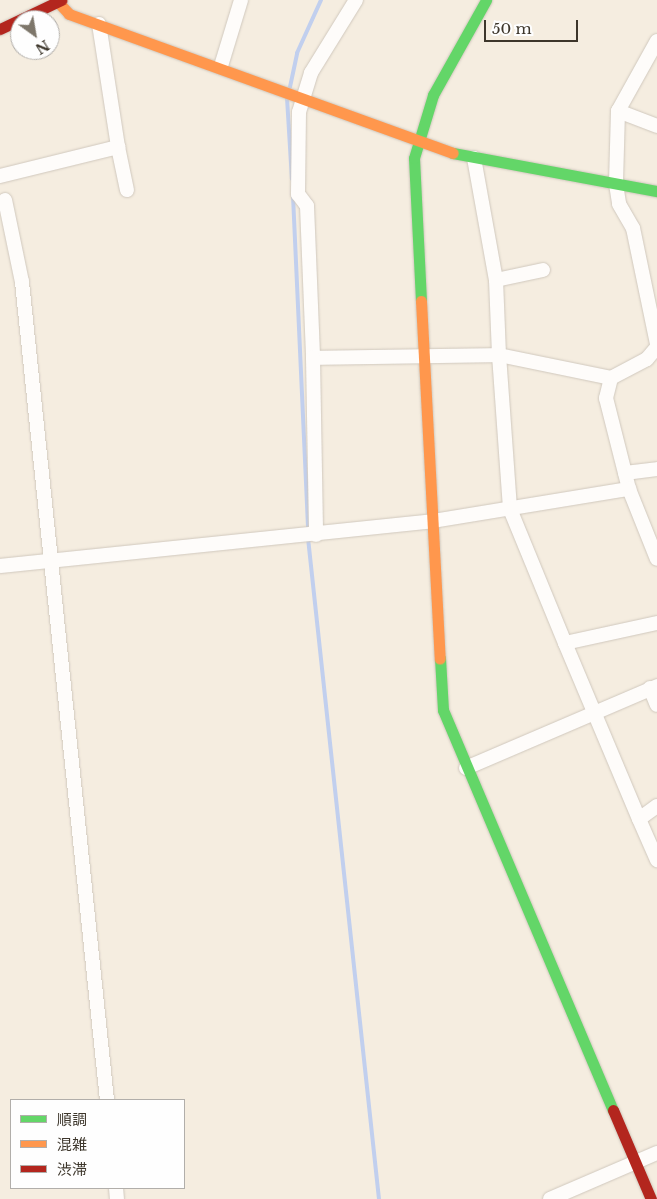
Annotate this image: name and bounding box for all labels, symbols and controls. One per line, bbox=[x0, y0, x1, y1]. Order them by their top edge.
north arrow bbox=[10, 10, 60, 60]
scale bar bbox=[487, 10, 581, 42]
text: 50 m bbox=[492, 19, 532, 38]
text: N bbox=[32, 36, 53, 58]
legend bbox=[10, 1099, 185, 1189]
text: 順調 bbox=[57, 1110, 87, 1129]
text: 混雑 bbox=[57, 1135, 87, 1154]
text: 渋滞 bbox=[57, 1160, 87, 1179]

